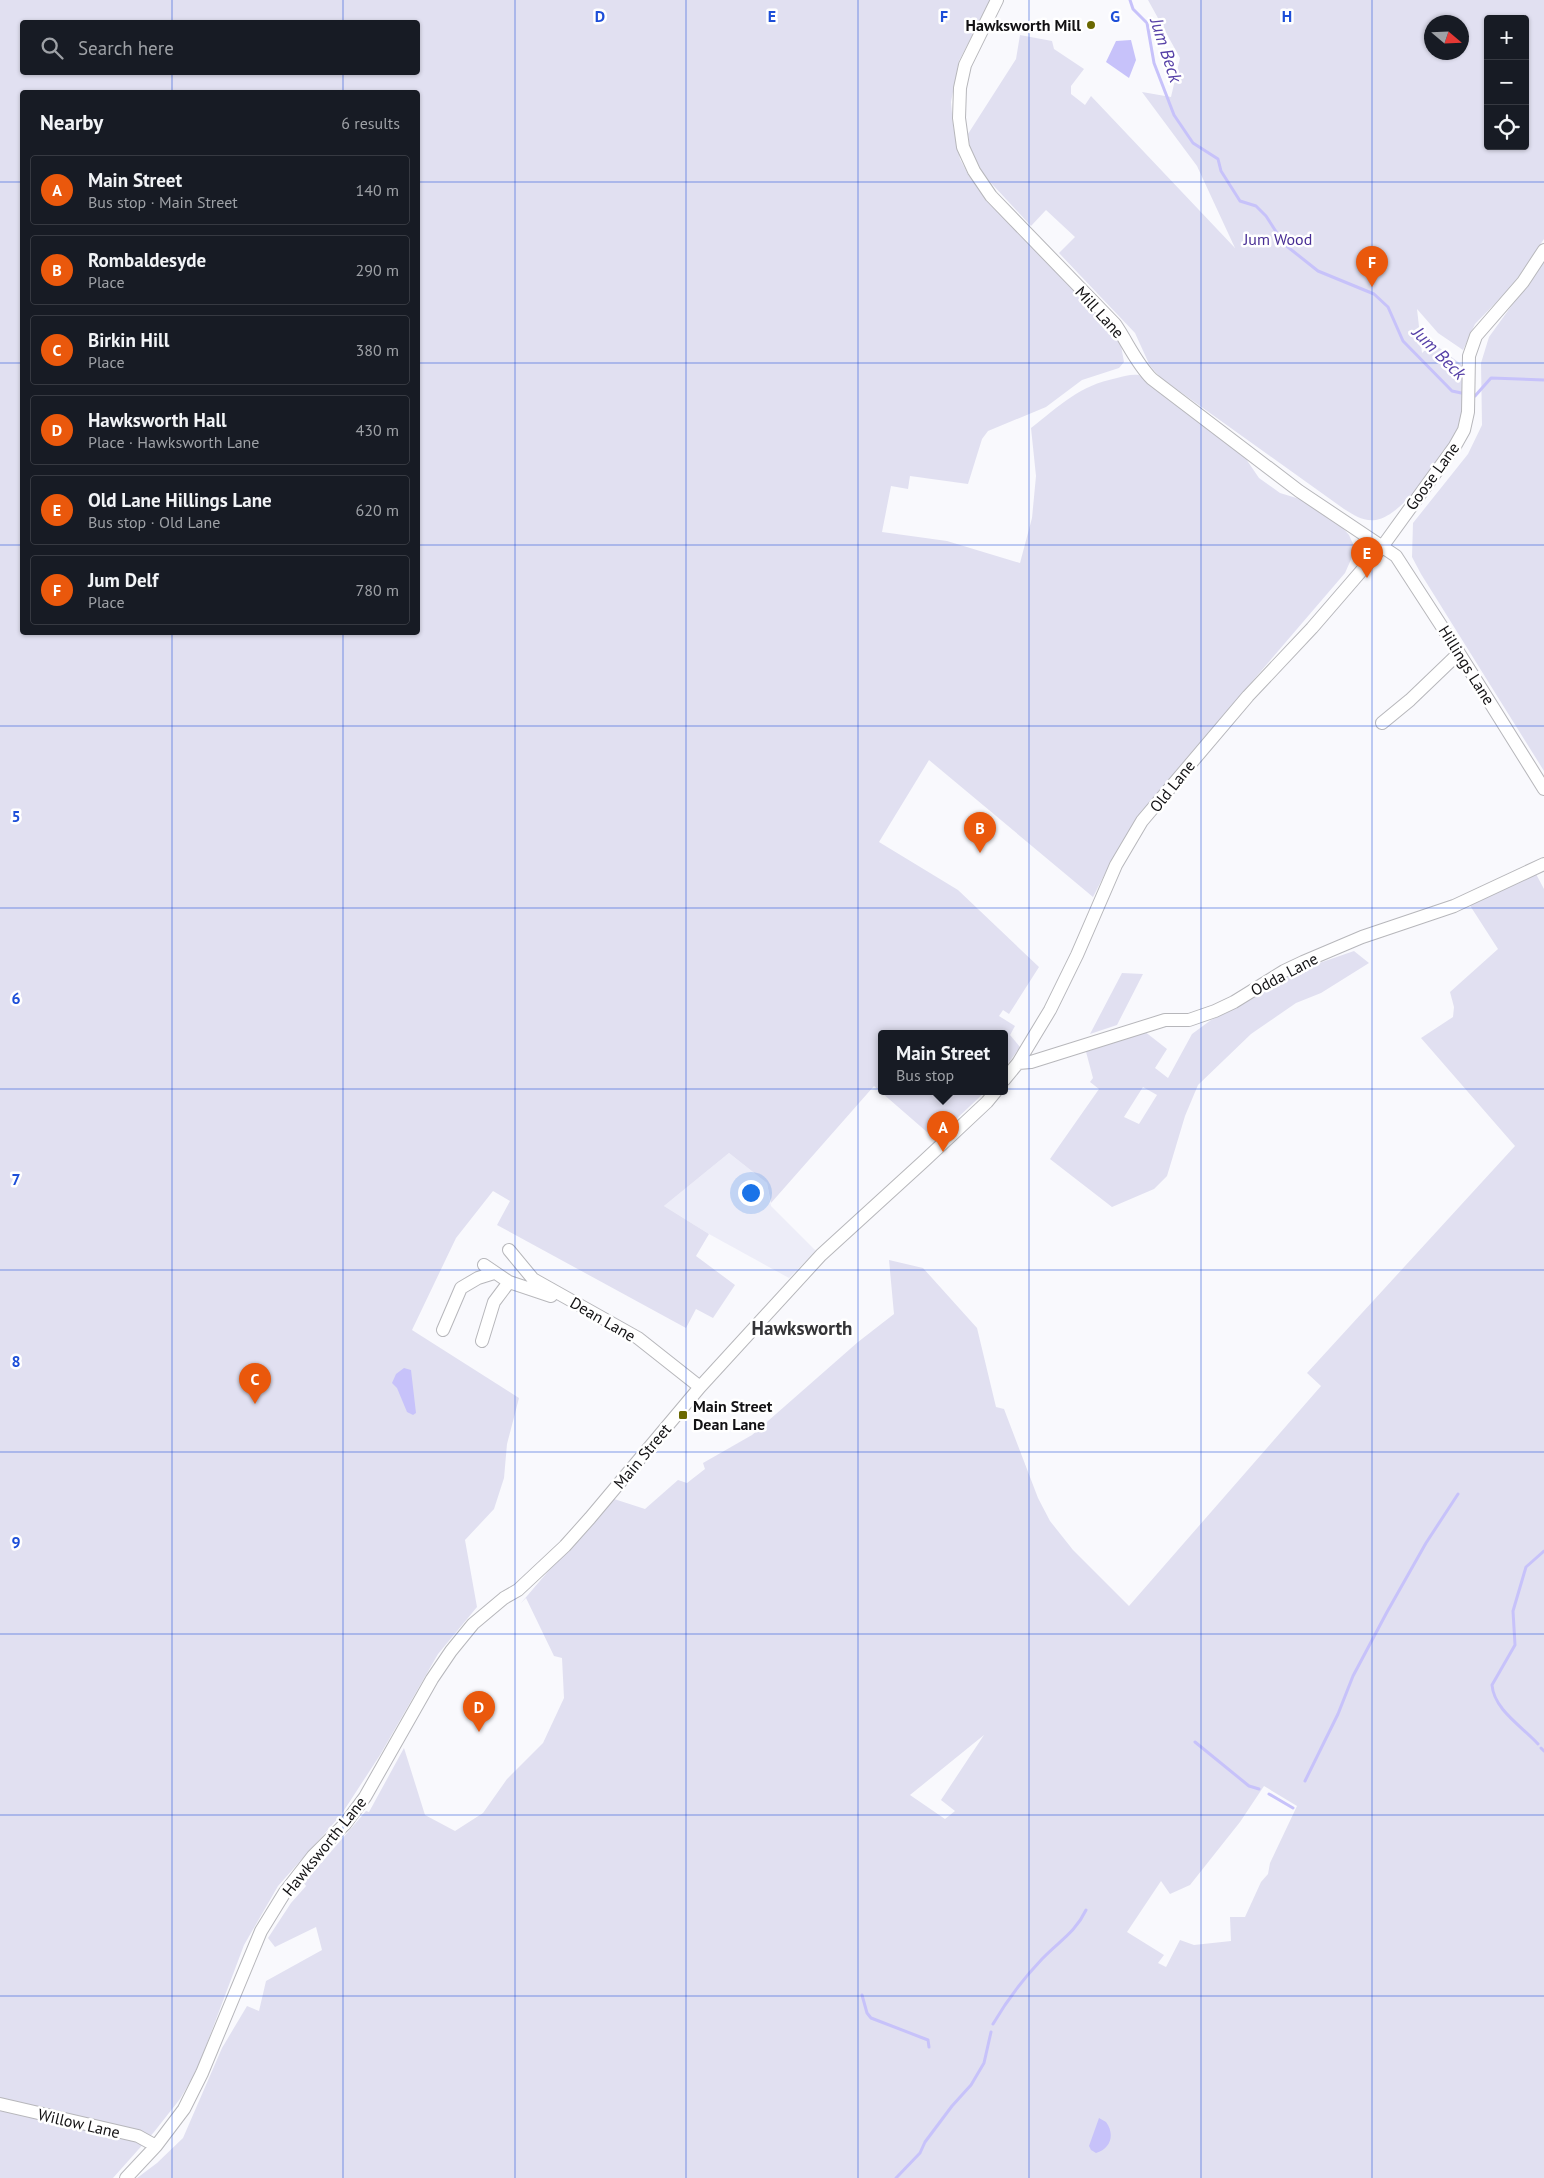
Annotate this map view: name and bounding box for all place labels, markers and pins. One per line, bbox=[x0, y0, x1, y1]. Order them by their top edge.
place label: Hawksworth Mill bbox=[966, 15, 1081, 35]
marker: Hawksworth Mill bbox=[1085, 19, 1097, 31]
pin: F bbox=[1356, 246, 1388, 287]
pin: E bbox=[1351, 537, 1383, 578]
pin: B bbox=[964, 812, 996, 853]
pin: A bbox=[927, 1111, 959, 1152]
pin: C bbox=[239, 1363, 271, 1404]
place label: Main Street Dean Lane bbox=[693, 1396, 773, 1434]
marker: Main Street Dean Lane bbox=[677, 1409, 689, 1421]
pin: D bbox=[463, 1691, 495, 1732]

